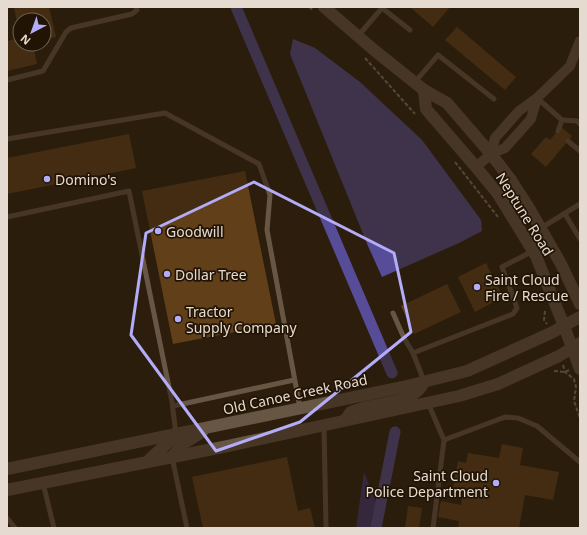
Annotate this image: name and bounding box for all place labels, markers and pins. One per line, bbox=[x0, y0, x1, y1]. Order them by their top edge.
place label: Domino's bbox=[55, 170, 117, 189]
marker: Domino's bbox=[42, 174, 52, 184]
place label: Goodwill bbox=[166, 222, 224, 241]
marker: Goodwill bbox=[153, 226, 163, 236]
place label: Dollar Tree bbox=[175, 265, 247, 284]
marker: Dollar Tree bbox=[162, 269, 172, 279]
place label: Saint Cloud Fire / Rescue bbox=[485, 270, 568, 305]
marker: Saint Cloud Fire / Rescue bbox=[472, 282, 482, 292]
place label: Tractor Supply Company bbox=[186, 302, 297, 337]
marker: Tractor Supply Company bbox=[173, 314, 183, 324]
place label: Saint Cloud Police Department bbox=[365, 466, 488, 501]
marker: Saint Cloud Police Department bbox=[491, 478, 501, 488]

